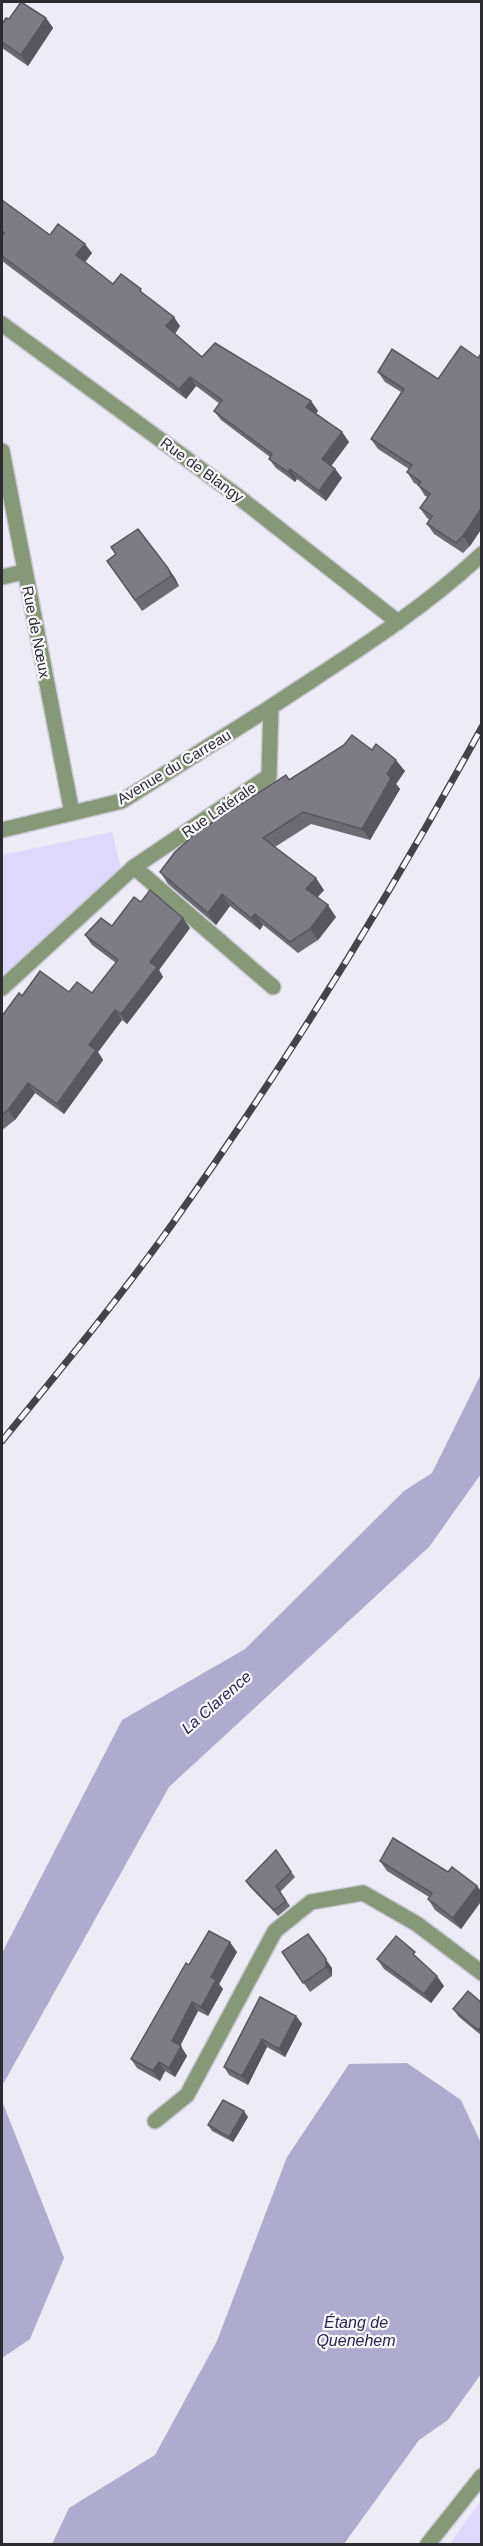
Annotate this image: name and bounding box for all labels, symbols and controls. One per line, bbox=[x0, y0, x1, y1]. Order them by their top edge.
street label: Rue de Blangy bbox=[157, 434, 247, 506]
street label: Rue de Nœux bbox=[19, 584, 54, 680]
street label: Avenue du Carreau bbox=[114, 726, 234, 807]
street label: Rue Latérale bbox=[178, 779, 259, 841]
water label: La Clarence bbox=[178, 1668, 255, 1737]
water label: Étang de Quenehem bbox=[316, 2313, 396, 2349]

